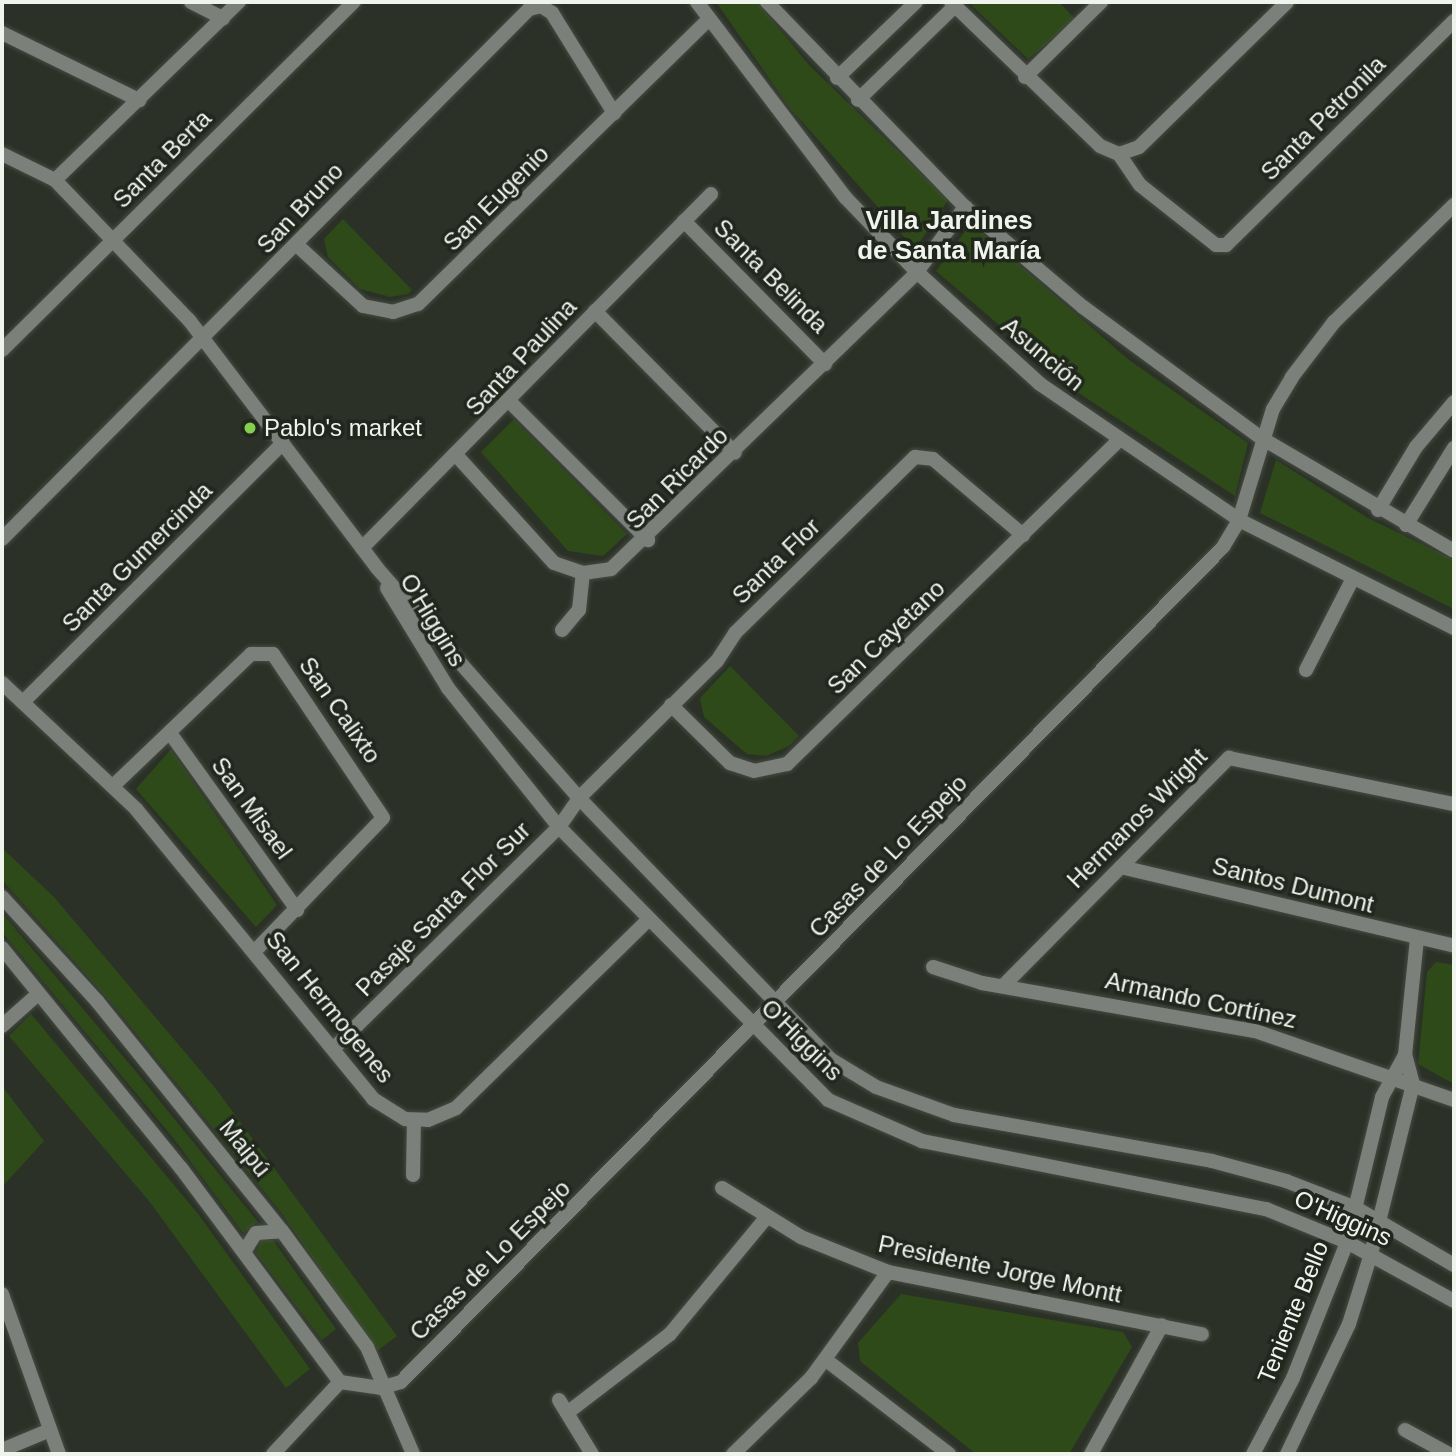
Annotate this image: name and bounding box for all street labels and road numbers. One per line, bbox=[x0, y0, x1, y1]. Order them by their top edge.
street label: Santa Petronila bbox=[1255, 50, 1391, 186]
street label: Santa Berta bbox=[107, 104, 217, 214]
street label: San Eugenio bbox=[437, 139, 555, 257]
street label: San Bruno bbox=[251, 157, 349, 259]
street label: Santa Belinda bbox=[708, 213, 834, 339]
street label: Santa Paulina bbox=[460, 293, 582, 421]
street label: Asunción bbox=[996, 311, 1090, 397]
street label: San Ricardo bbox=[620, 421, 734, 535]
street label: Santa Gumercinda bbox=[56, 476, 218, 638]
street label: Santa Flor bbox=[726, 512, 826, 610]
street label: O'Higgins bbox=[394, 568, 472, 672]
street label: San Cayetano bbox=[821, 574, 951, 700]
street label: San Calixto bbox=[293, 651, 387, 769]
street label: Hermanos Wright bbox=[1061, 742, 1213, 894]
street label: San Misael bbox=[205, 752, 299, 864]
street label: Casas de Lo Espejo bbox=[803, 769, 973, 943]
street label: Pasaje Santa Flor Sur bbox=[350, 816, 536, 1002]
street label: Santos Dumont bbox=[1209, 851, 1377, 919]
street label: San Hermogenes bbox=[260, 925, 400, 1089]
street label: Armando Cortínez bbox=[1103, 966, 1299, 1034]
street label: O'Higgins bbox=[755, 993, 849, 1087]
street label: Maipú bbox=[213, 1114, 277, 1182]
street label: Casas de Lo Espejo bbox=[404, 1174, 576, 1346]
street label: O'Higgins bbox=[1290, 1184, 1396, 1252]
street label: Presidente Jorge Montt bbox=[876, 1229, 1124, 1309]
street label: Teniente Bello bbox=[1251, 1237, 1335, 1387]

